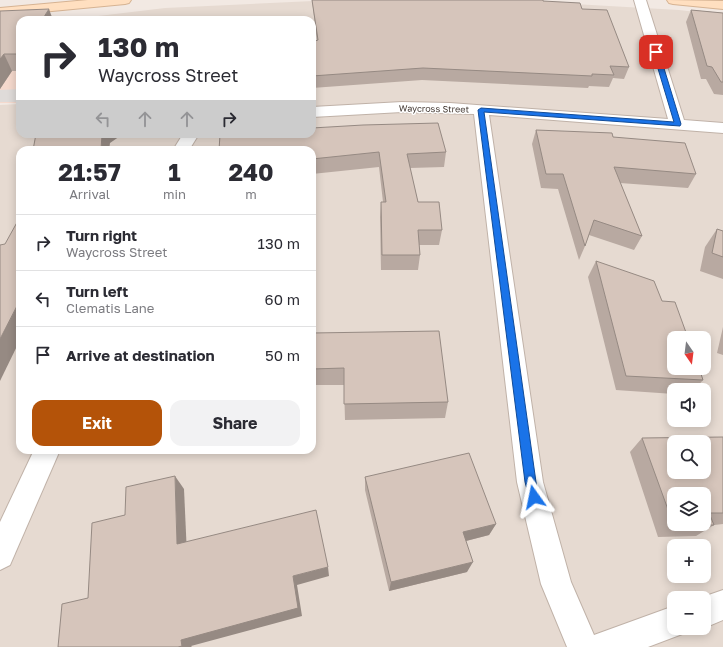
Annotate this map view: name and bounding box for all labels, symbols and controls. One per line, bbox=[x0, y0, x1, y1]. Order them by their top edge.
text: 130 m bbox=[98, 30, 179, 63]
icon: right bbox=[32, 32, 84, 84]
pin bbox=[639, 35, 673, 69]
icon: arrive bbox=[645, 41, 667, 63]
text: Waycross Street bbox=[98, 64, 238, 86]
street label: Waycross Street bbox=[399, 102, 470, 115]
icon: left bbox=[92, 108, 114, 130]
icon: ahead bbox=[134, 108, 156, 130]
icon: ahead bbox=[176, 108, 198, 130]
icon: right bbox=[218, 108, 240, 130]
text: 21:57 bbox=[58, 157, 121, 186]
text: 1 bbox=[168, 157, 181, 186]
text: 240 bbox=[228, 157, 274, 186]
text: Arrival bbox=[69, 186, 110, 202]
text: min bbox=[163, 186, 186, 202]
text: m bbox=[245, 186, 257, 202]
text: Turn right bbox=[66, 226, 137, 244]
icon: right bbox=[32, 232, 54, 254]
text: 130 m bbox=[258, 234, 300, 252]
text: Waycross Street bbox=[66, 244, 167, 260]
text: Turn left bbox=[66, 282, 128, 300]
icon: left bbox=[32, 288, 54, 310]
text: 60 m bbox=[265, 290, 300, 308]
text: Clematis Lane bbox=[66, 300, 154, 316]
north arrow bbox=[667, 331, 711, 375]
map controls bbox=[667, 331, 711, 635]
icon: arrive bbox=[32, 344, 54, 366]
text: Arrive at destination bbox=[66, 346, 215, 364]
text: 50 m bbox=[265, 346, 300, 364]
button: sound bbox=[667, 383, 711, 427]
button: Exit bbox=[32, 400, 162, 446]
button: Share bbox=[170, 400, 300, 446]
button: search bbox=[667, 435, 711, 479]
position arrow bbox=[513, 476, 555, 518]
button: layers bbox=[667, 487, 711, 531]
button: + bbox=[667, 539, 711, 583]
button: − bbox=[667, 591, 711, 635]

